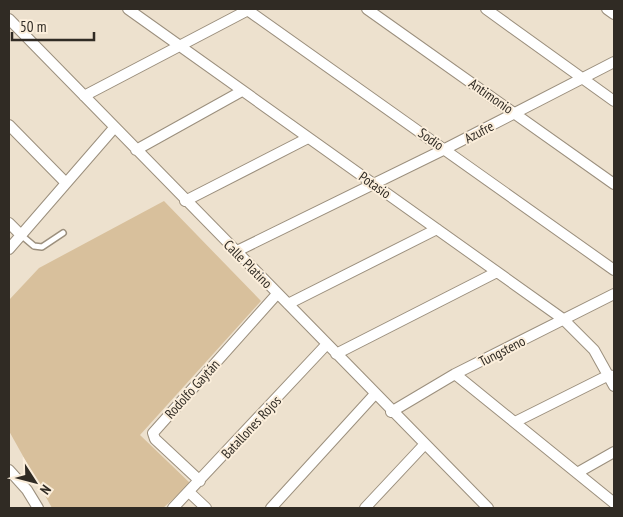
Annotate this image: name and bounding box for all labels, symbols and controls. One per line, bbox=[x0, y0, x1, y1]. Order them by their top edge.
scale bar bbox=[12, 10, 95, 42]
text: 50 m bbox=[20, 17, 46, 36]
street label: Antimonio bbox=[465, 74, 517, 118]
street label: Azufre bbox=[461, 117, 497, 147]
street label: Sodio bbox=[415, 124, 447, 154]
street label: Potasio bbox=[355, 168, 395, 202]
street label: Calle Platino bbox=[220, 236, 276, 292]
street label: Tungsteno bbox=[476, 332, 528, 370]
street label: Rodolfo Gaytán bbox=[161, 356, 223, 422]
street label: Batallones Rojos bbox=[217, 391, 285, 462]
north arrow bbox=[10, 457, 60, 507]
text: N bbox=[36, 481, 55, 498]

